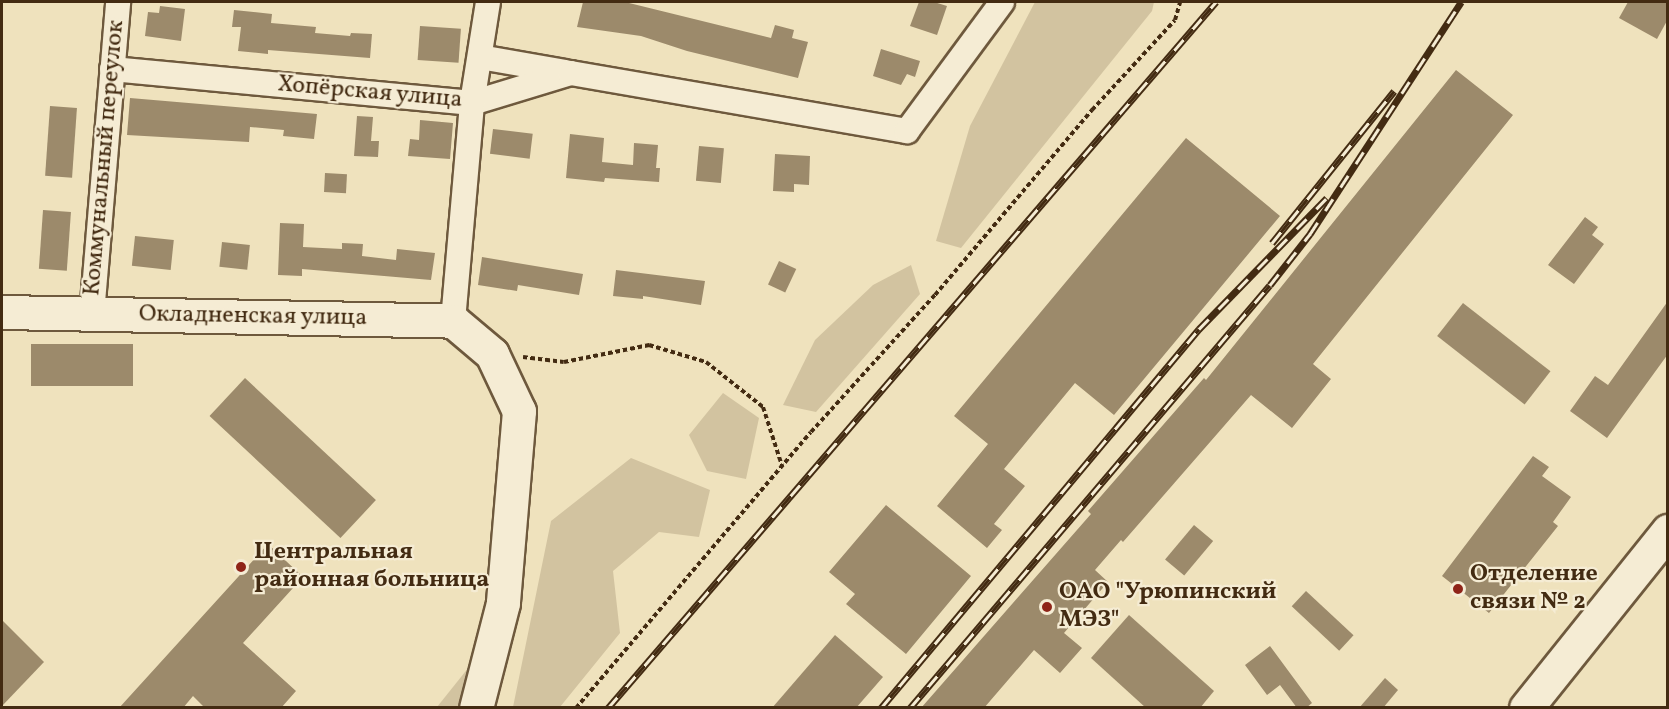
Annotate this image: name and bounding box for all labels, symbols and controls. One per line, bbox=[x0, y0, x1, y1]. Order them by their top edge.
street label: Коммунальный переулок bbox=[79, 19, 131, 297]
street label: Хопёрская улица bbox=[276, 71, 464, 115]
street label: Окладненская улица bbox=[138, 301, 368, 333]
place label: Центральная районная больница bbox=[254, 539, 489, 595]
marker: Центральная районная больница bbox=[232, 558, 250, 576]
place label: Отделение связи № 2 bbox=[1470, 561, 1598, 617]
place label: ОАО "Урюпинский МЭЗ" bbox=[1059, 579, 1276, 635]
marker: Отделение связи № 2 bbox=[1451, 582, 1465, 596]
marker: ОАО "Урюпинский МЭЗ" bbox=[1040, 600, 1054, 614]

